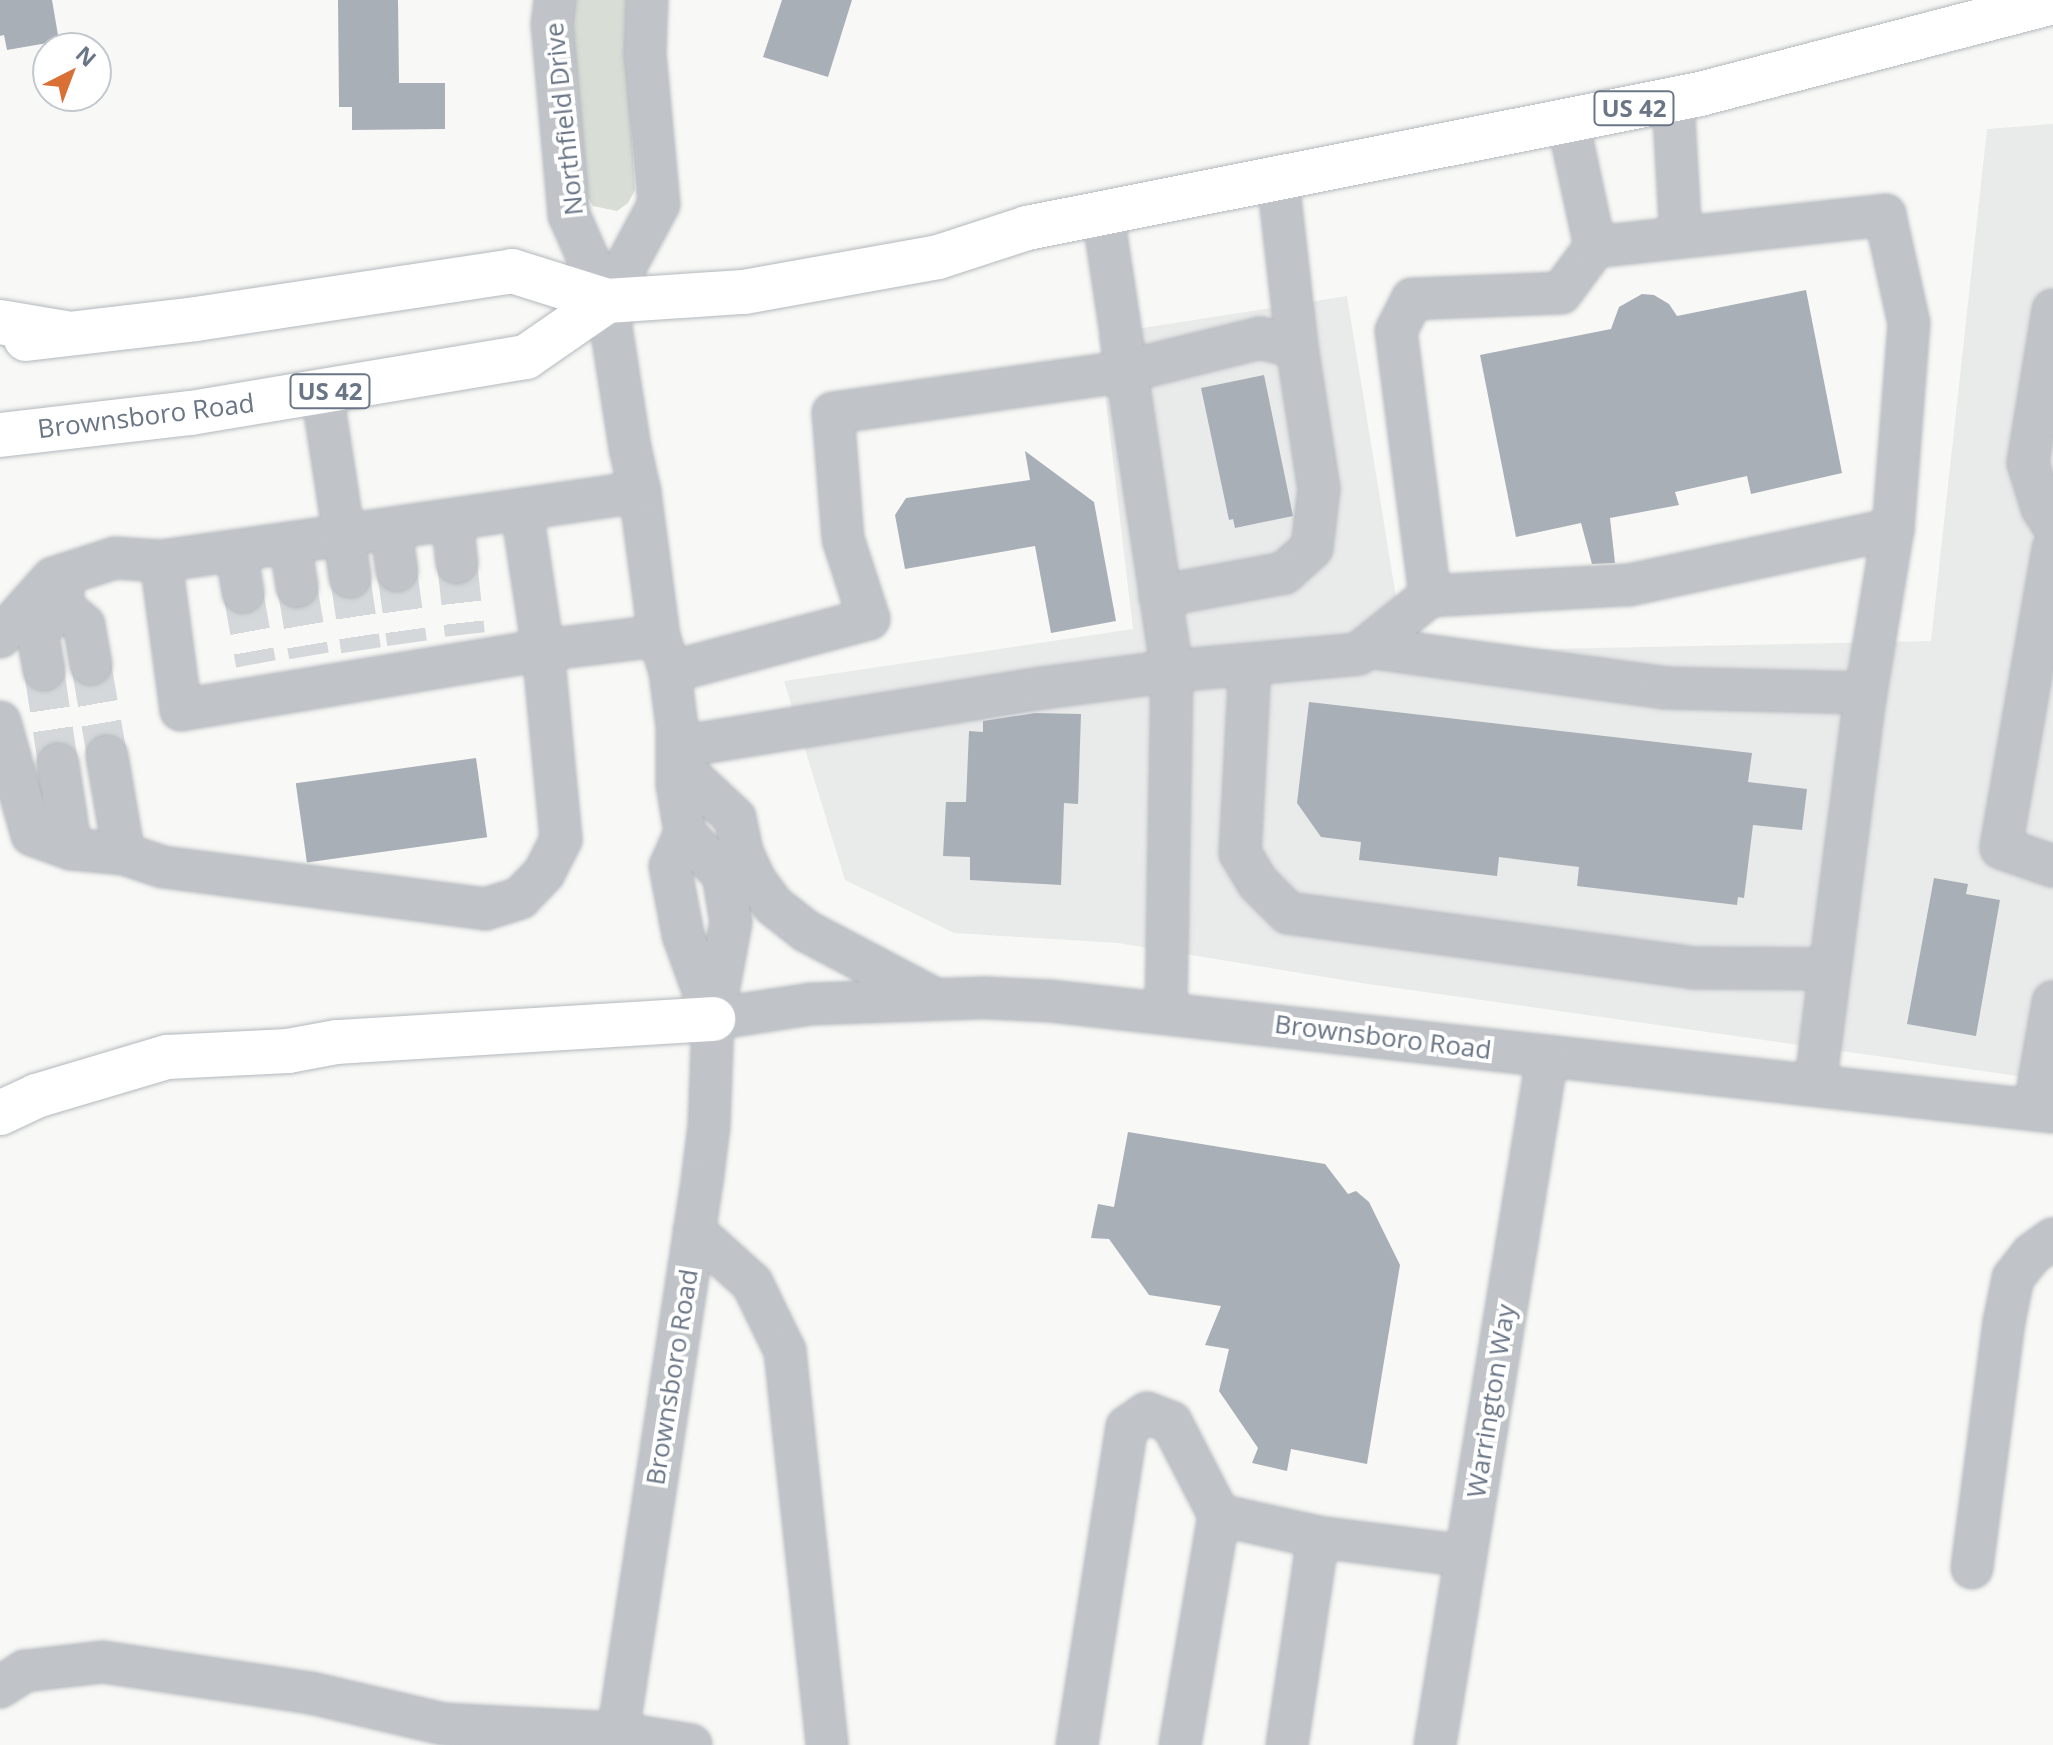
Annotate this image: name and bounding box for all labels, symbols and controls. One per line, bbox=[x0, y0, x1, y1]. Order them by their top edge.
street label: Northfield Drive bbox=[538, 21, 590, 217]
north arrow bbox=[32, 32, 112, 112]
text: N bbox=[70, 39, 103, 73]
road number: US 42 bbox=[1592, 88, 1676, 128]
road number: US 42 bbox=[288, 371, 372, 411]
street label: Brownsboro Road bbox=[36, 387, 256, 445]
street label: Brownsboro Road bbox=[1273, 1008, 1493, 1066]
street label: Brownsboro Road bbox=[640, 1267, 704, 1487]
street label: Warrington Way bbox=[1460, 1302, 1522, 1500]

